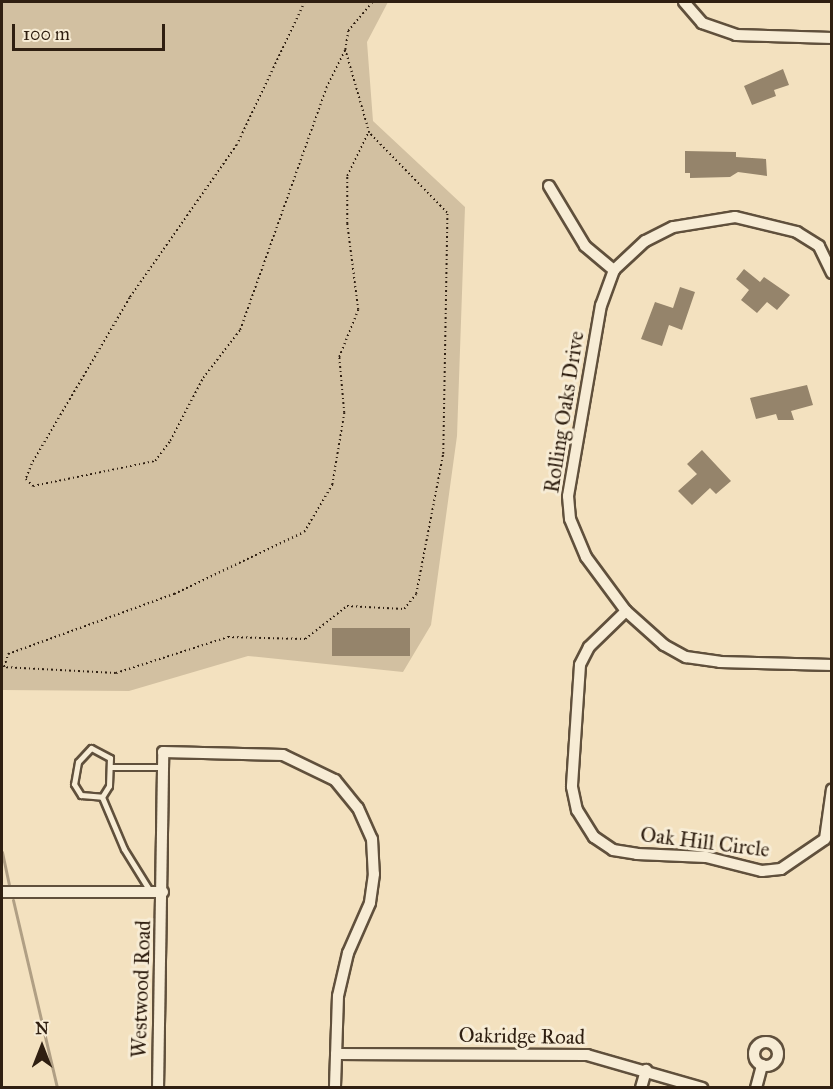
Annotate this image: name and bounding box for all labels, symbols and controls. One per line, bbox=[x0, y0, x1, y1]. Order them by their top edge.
scale bar bbox=[15, 12, 168, 50]
text: 100 m bbox=[23, 23, 70, 45]
street label: Rolling Oaks Drive bbox=[539, 329, 589, 495]
street label: Oak Hill Circle bbox=[639, 822, 771, 862]
street label: Westwood Road bbox=[126, 920, 156, 1058]
north arrow bbox=[12, 1017, 72, 1077]
text: N bbox=[35, 1019, 49, 1038]
street label: Oakridge Road bbox=[459, 1022, 585, 1050]

